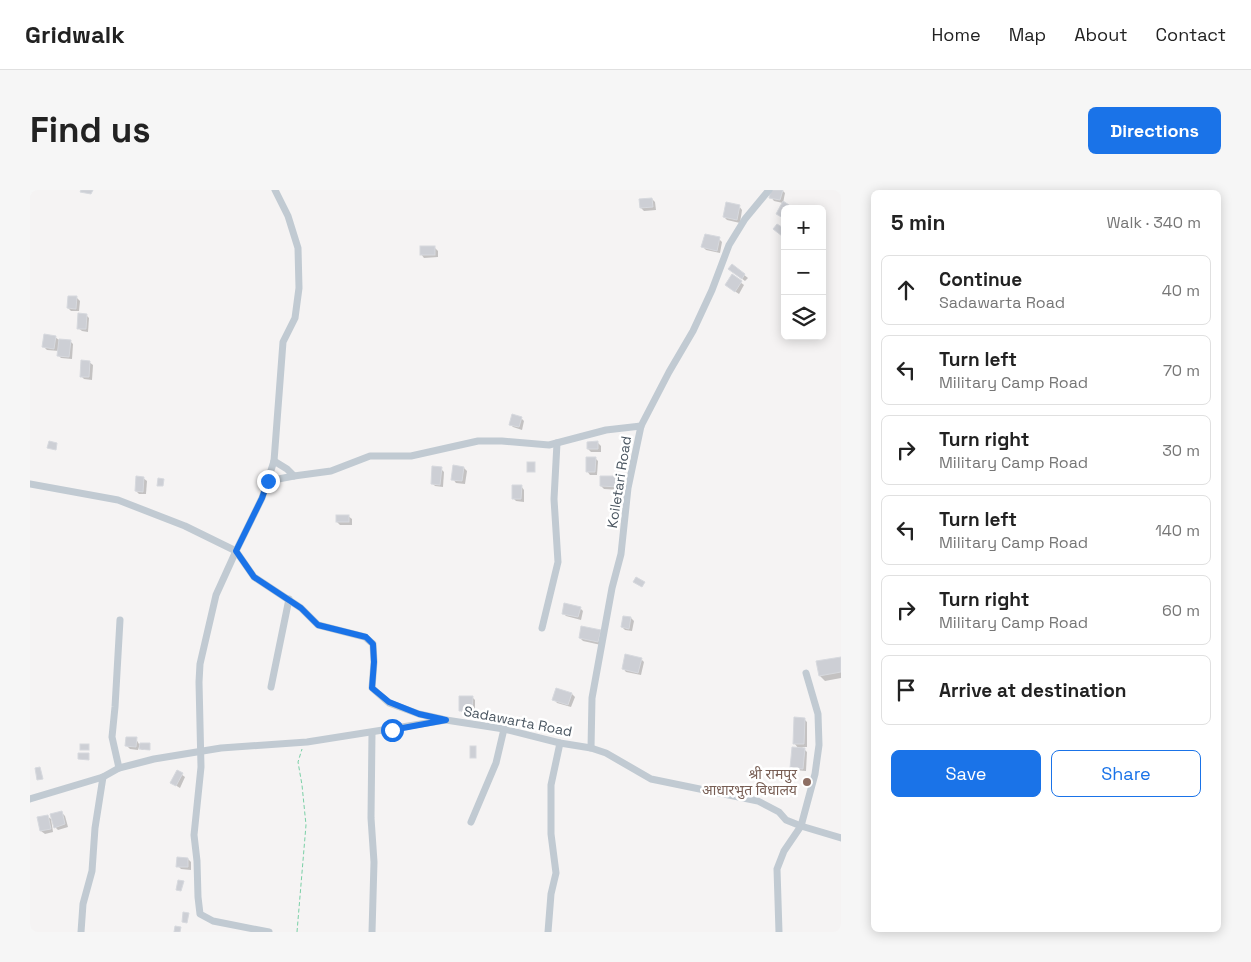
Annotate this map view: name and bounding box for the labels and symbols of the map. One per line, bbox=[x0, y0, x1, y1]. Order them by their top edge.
street label: Koiletari Road bbox=[603, 435, 635, 529]
route end bbox=[257, 470, 280, 493]
street label: Sadawarta Road bbox=[462, 702, 574, 740]
route start bbox=[381, 719, 404, 742]
place label: श्री रामपुर आधारभुत विधालय bbox=[702, 765, 798, 800]
marker: श्री रामपुर आधारभुत विधालय bbox=[801, 776, 813, 788]

